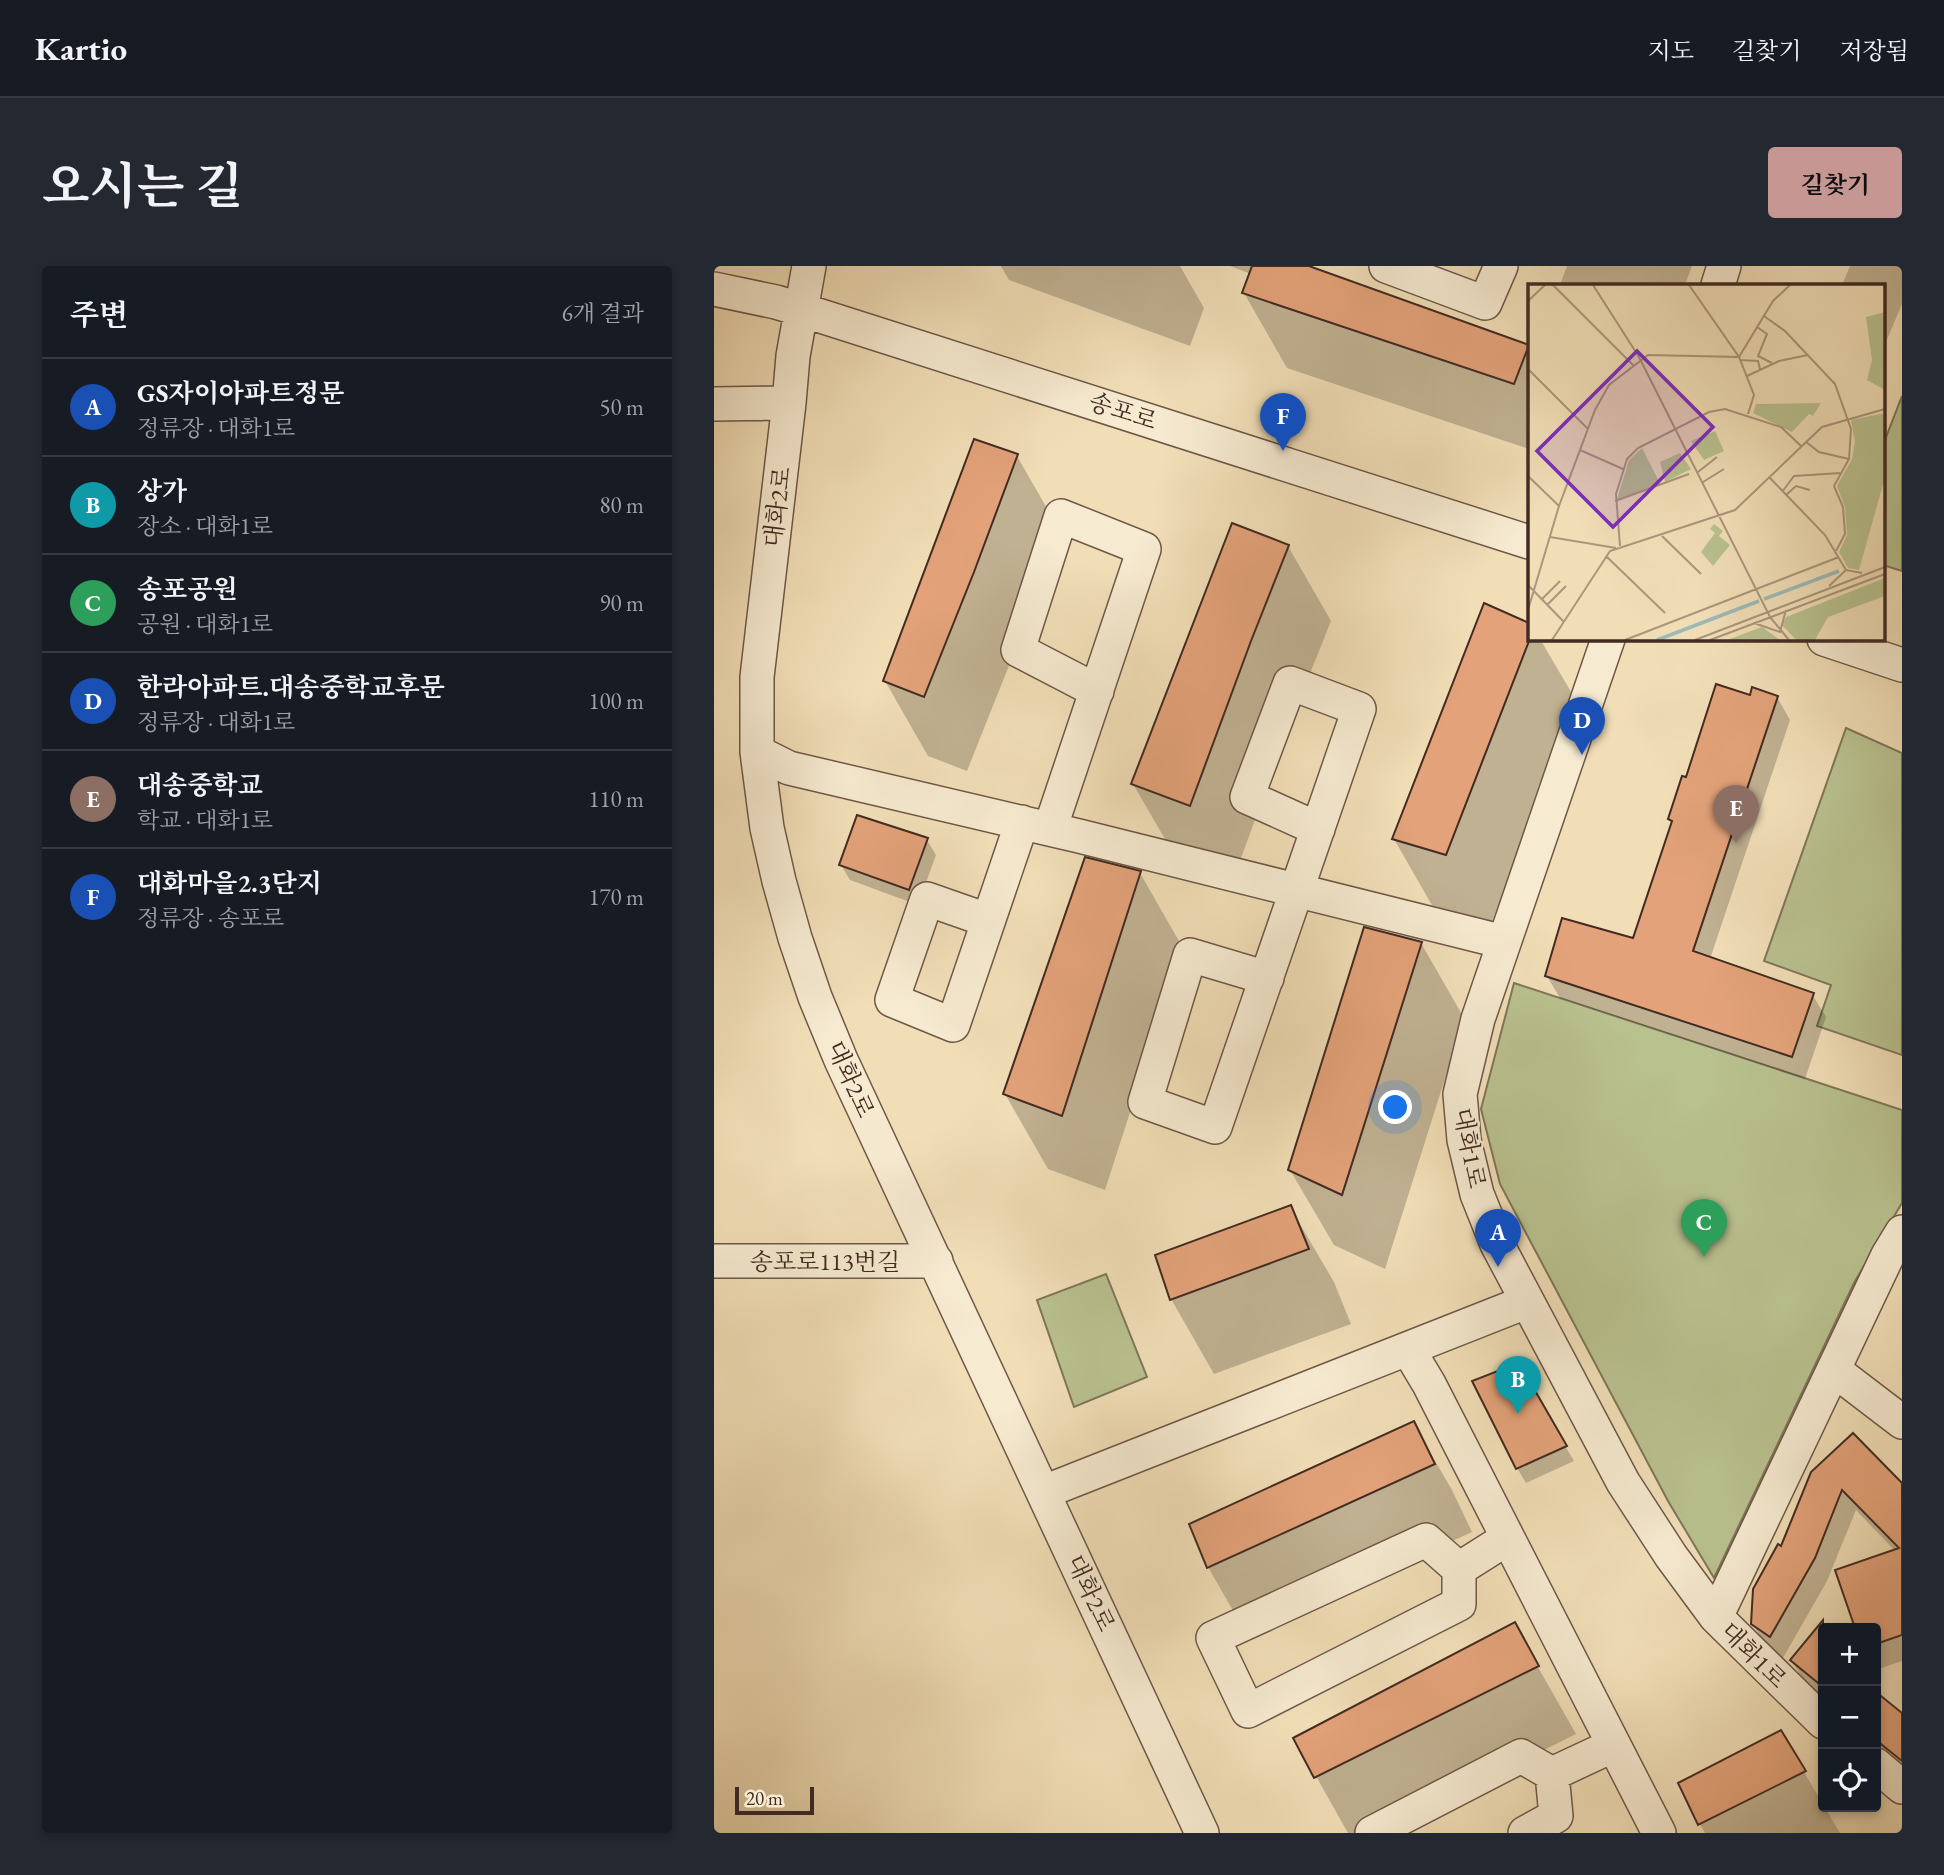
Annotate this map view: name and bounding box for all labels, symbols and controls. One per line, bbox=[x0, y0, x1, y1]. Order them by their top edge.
text: Kartio bbox=[35, 27, 127, 70]
text: 지도 bbox=[1648, 35, 1694, 66]
text: 길찾기 bbox=[1732, 35, 1801, 66]
text: 저장됨 bbox=[1839, 35, 1909, 66]
button: 길찾기 bbox=[1768, 147, 1902, 218]
text: 오시는 길 bbox=[42, 154, 243, 218]
inset map bbox=[1528, 284, 1884, 640]
text: 주변 bbox=[70, 295, 128, 334]
text: 6개 결과 bbox=[562, 298, 644, 328]
text: GS자이아파트정문 bbox=[137, 376, 344, 410]
street label: 송포로 bbox=[1085, 386, 1161, 436]
text: A bbox=[85, 392, 101, 422]
text: 50 m bbox=[599, 392, 644, 422]
pin: F bbox=[1260, 393, 1306, 451]
text: 정류장 · 대화1로 bbox=[137, 413, 295, 443]
street label: 대화2로 bbox=[757, 465, 797, 549]
text: 상가 bbox=[137, 474, 187, 508]
text: B bbox=[86, 490, 100, 520]
text: 80 m bbox=[599, 490, 644, 520]
text: 장소 · 대화1로 bbox=[137, 511, 273, 541]
text: 송포공원 bbox=[137, 572, 237, 606]
text: C bbox=[85, 588, 101, 618]
text: 90 m bbox=[599, 588, 644, 618]
text: 공원 · 대화1로 bbox=[137, 609, 273, 639]
text: 한라아파트.대송중학교후문 bbox=[137, 670, 445, 704]
text: D bbox=[84, 686, 102, 716]
text: 100 m bbox=[588, 686, 644, 716]
pin: D bbox=[1559, 697, 1605, 755]
text: 정류장 · 대화1로 bbox=[137, 707, 295, 737]
text: 대송중학교 bbox=[137, 768, 263, 802]
text: E bbox=[86, 784, 100, 814]
text: 110 m bbox=[588, 784, 644, 814]
pin: E bbox=[1713, 785, 1759, 843]
text: 학교 · 대화1로 bbox=[137, 805, 273, 835]
text: 대화마을2.3단지 bbox=[137, 866, 322, 900]
text: F bbox=[87, 882, 99, 912]
text: 170 m bbox=[588, 882, 644, 912]
text: 정류장 · 송포로 bbox=[137, 903, 284, 933]
street label: 대화2로 bbox=[820, 1036, 882, 1122]
your location bbox=[1378, 1090, 1412, 1124]
street label: 대화1로 bbox=[1447, 1105, 1493, 1191]
pin: C bbox=[1681, 1199, 1727, 1257]
pin: A bbox=[1475, 1209, 1521, 1267]
street label: 송포로113번길 bbox=[750, 1246, 900, 1277]
pin: B bbox=[1495, 1356, 1541, 1414]
street label: 대화2로 bbox=[1060, 1550, 1122, 1636]
street label: 대화1로 bbox=[1714, 1615, 1794, 1695]
map controls bbox=[1818, 1623, 1881, 1812]
button: + bbox=[1818, 1623, 1881, 1686]
button: − bbox=[1818, 1686, 1881, 1749]
button: locate bbox=[1818, 1749, 1881, 1812]
scale bar bbox=[735, 1784, 814, 1816]
text: 20 m bbox=[746, 1786, 783, 1811]

